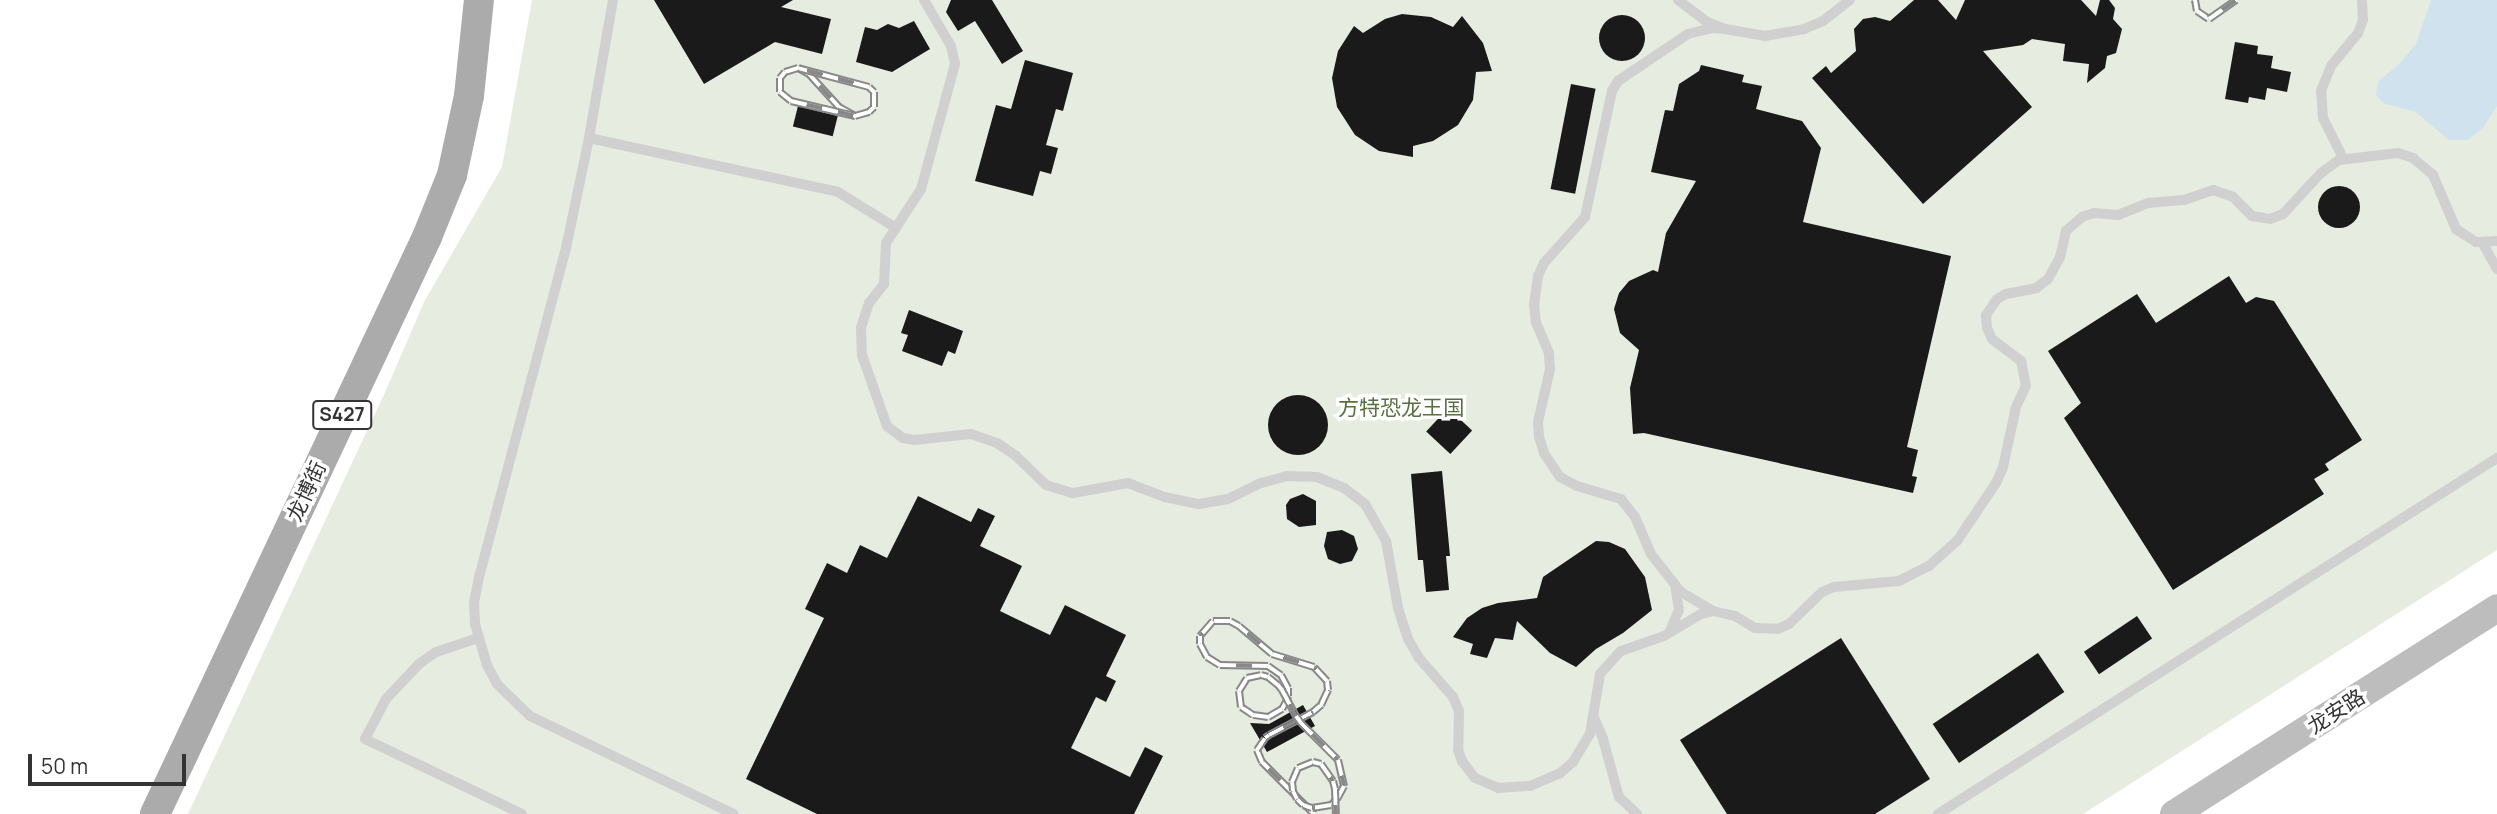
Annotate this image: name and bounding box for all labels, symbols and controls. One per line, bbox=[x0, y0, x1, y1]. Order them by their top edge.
park label: 方特恐龙王国 bbox=[1338, 394, 1464, 420]
road number: S427 bbox=[310, 400, 374, 430]
street label: 龙博街 bbox=[281, 457, 331, 525]
street label: 龙安路 bbox=[2303, 683, 2369, 739]
scale bar bbox=[32, 740, 189, 784]
text: 50 m bbox=[41, 752, 88, 780]

